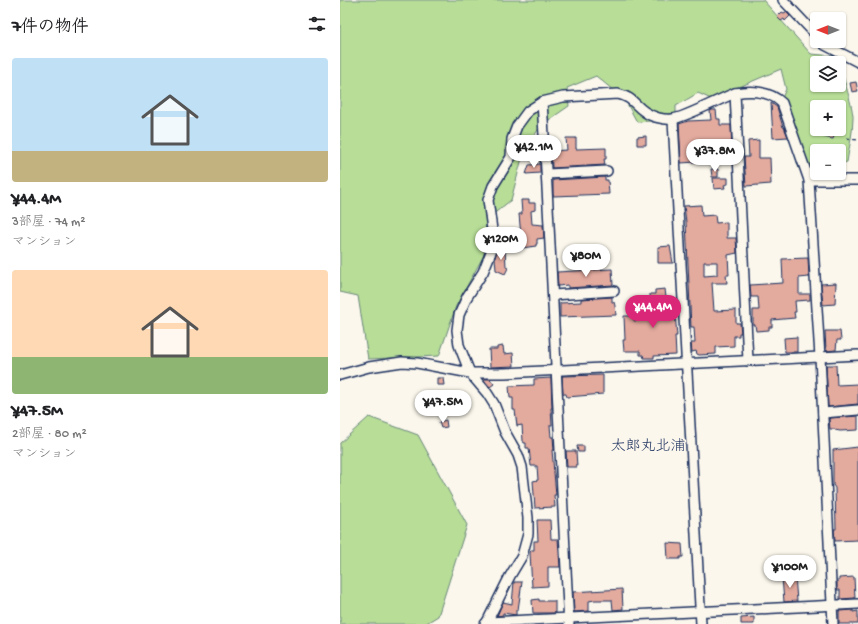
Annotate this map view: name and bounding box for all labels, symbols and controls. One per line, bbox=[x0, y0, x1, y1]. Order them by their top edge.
north arrow bbox=[810, 12, 846, 48]
map controls bbox=[810, 12, 846, 180]
icon: filters bbox=[306, 13, 328, 35]
text: 7件の物件 bbox=[12, 18, 89, 38]
button: layers bbox=[810, 56, 846, 92]
icon: home bbox=[134, 84, 206, 156]
button: + bbox=[810, 100, 846, 136]
pin: ¥42.1M bbox=[501, 135, 567, 169]
pin: ¥37.8M bbox=[682, 139, 748, 173]
text: ¥42.1M bbox=[516, 140, 552, 155]
text: ¥37.8M bbox=[695, 144, 735, 159]
button: − bbox=[810, 144, 846, 180]
text: ¥44.4M bbox=[12, 190, 61, 210]
text: 3部屋 · 74 m² bbox=[12, 215, 85, 230]
pin: ¥120M bbox=[473, 227, 529, 261]
text: ¥120M bbox=[484, 232, 518, 247]
text: マンション bbox=[12, 235, 76, 250]
pin: ¥80M bbox=[562, 244, 610, 278]
text: ¥80M bbox=[571, 249, 601, 264]
pin: ¥44.4M bbox=[620, 295, 686, 329]
icon: home bbox=[134, 296, 206, 368]
text: ¥44.4M bbox=[634, 300, 672, 315]
pin: ¥47.5M bbox=[410, 390, 476, 424]
text: ¥47.5M bbox=[424, 395, 462, 410]
text: ¥47.5M bbox=[12, 402, 63, 422]
text: 2部屋 · 80 m² bbox=[12, 427, 87, 442]
district label: 太郎丸北浦 bbox=[610, 438, 686, 456]
text: マンション bbox=[12, 447, 76, 462]
pin: ¥100M bbox=[762, 555, 818, 589]
text: ¥100M bbox=[772, 560, 808, 575]

